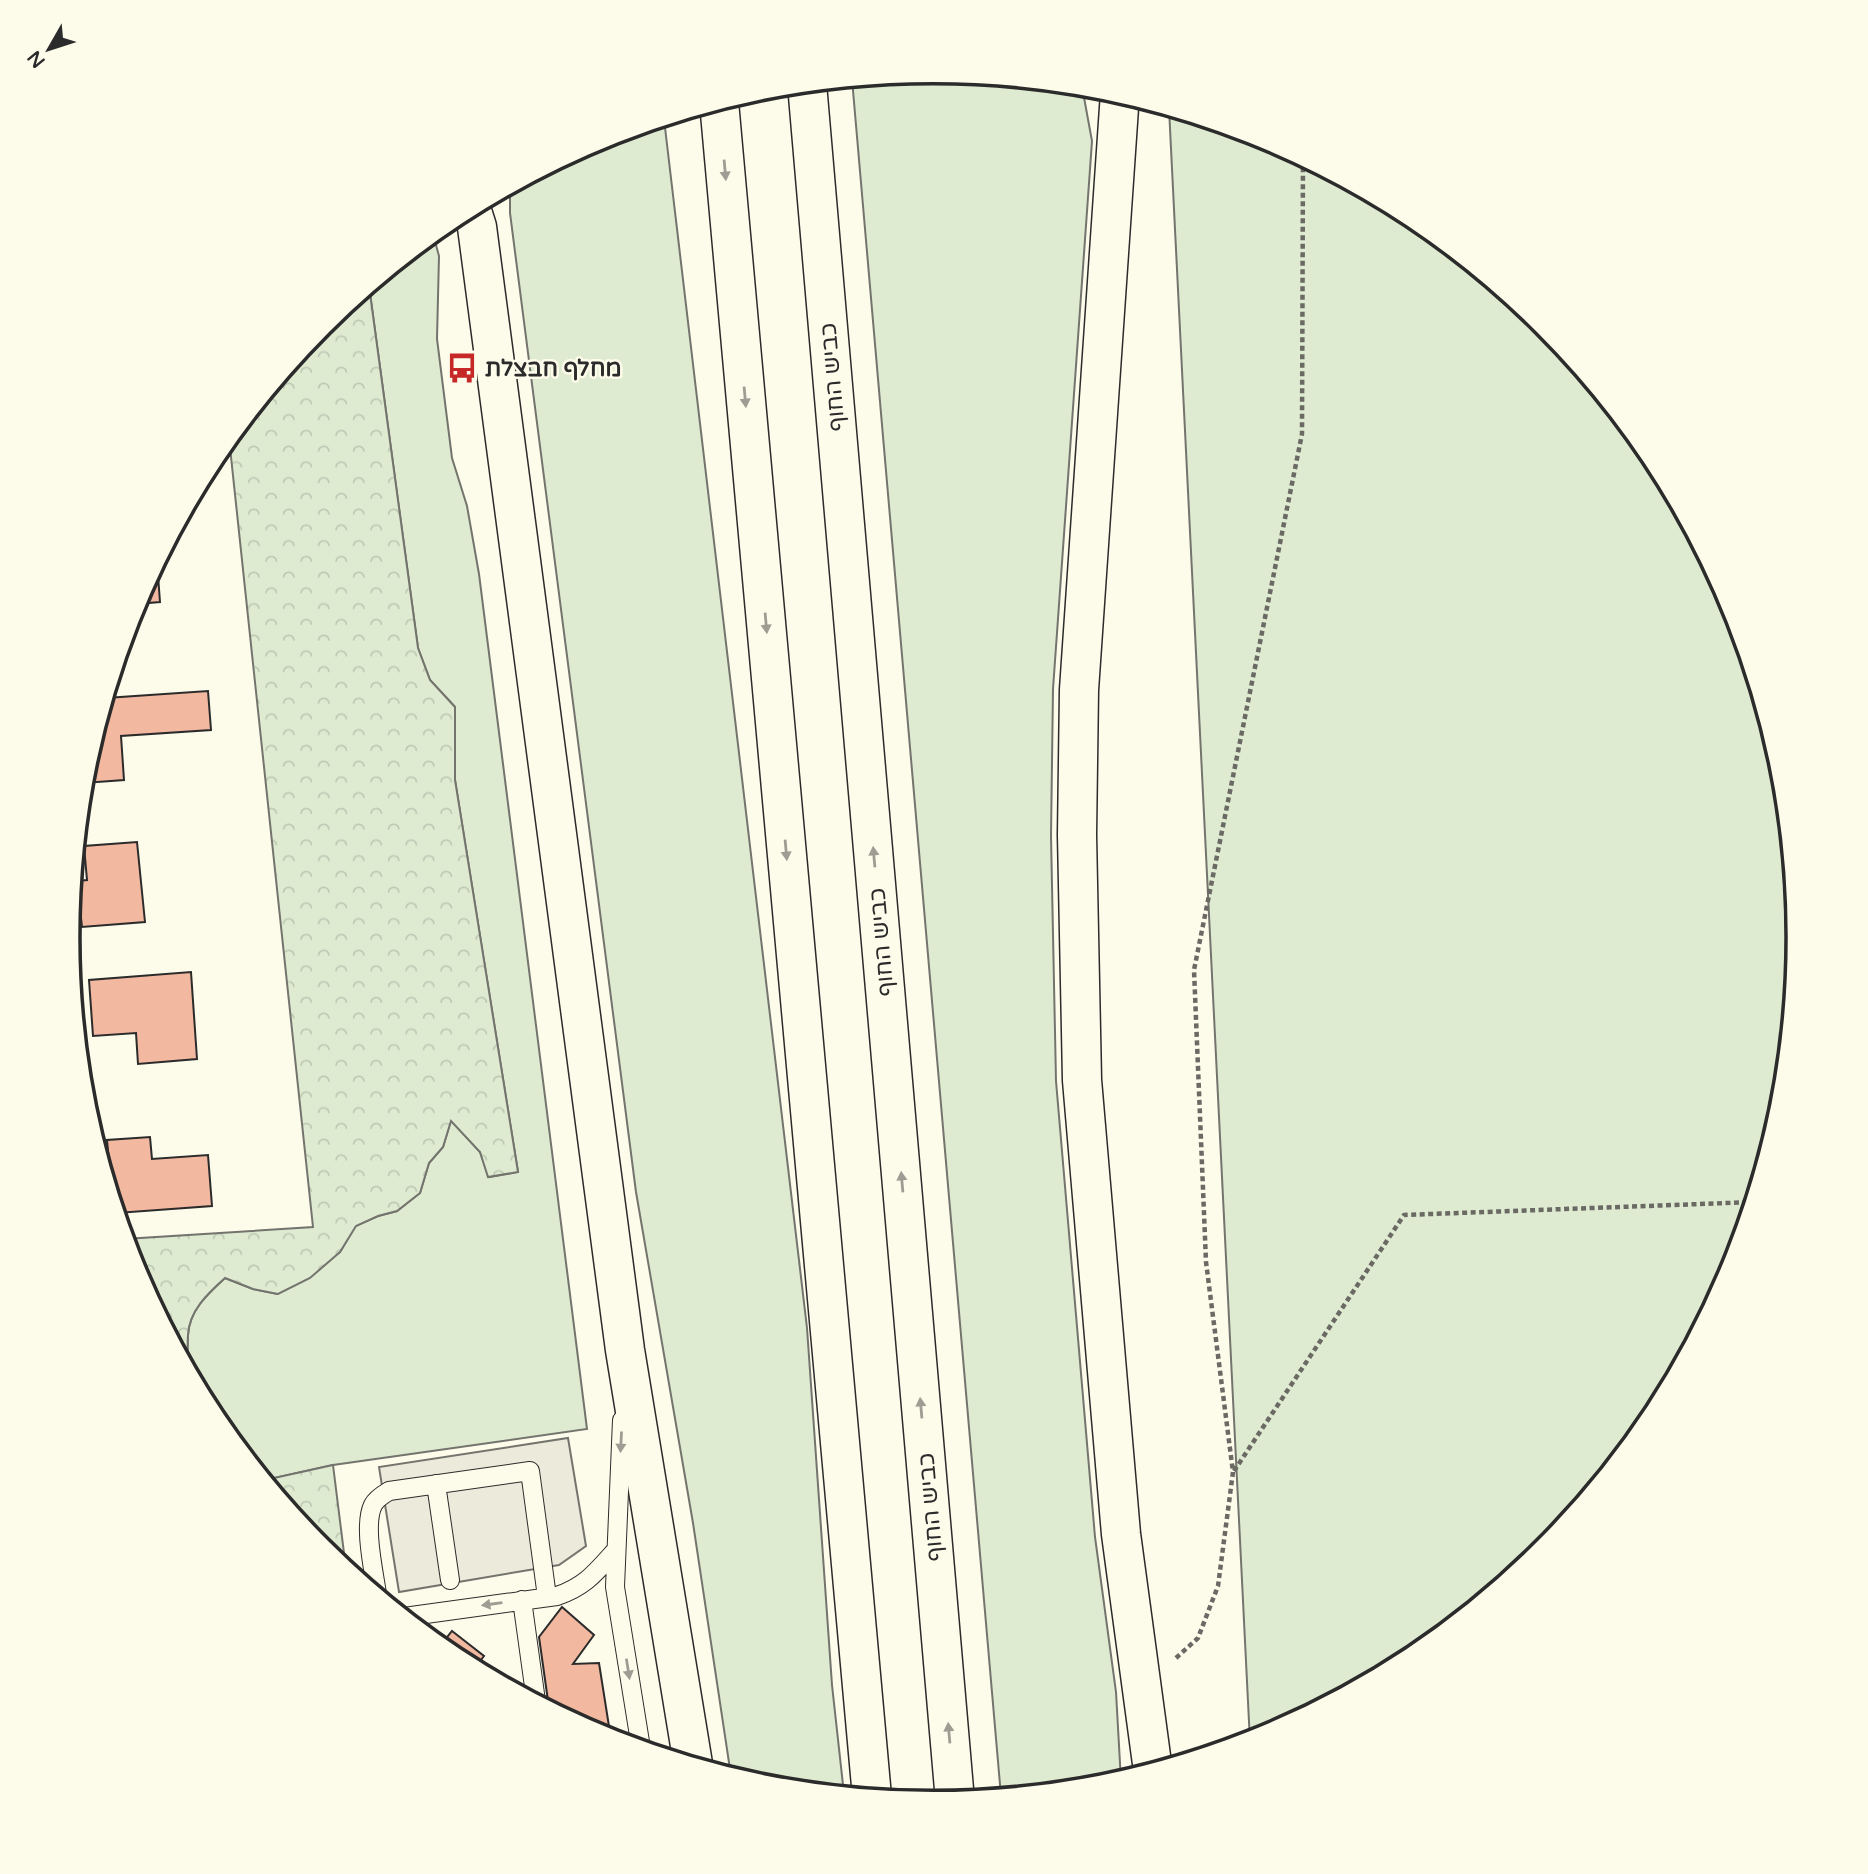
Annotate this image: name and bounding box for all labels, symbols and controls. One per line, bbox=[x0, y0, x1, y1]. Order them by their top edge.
north arrow bbox=[14, 14, 84, 84]
text: N bbox=[23, 46, 50, 72]
one-way arrow bbox=[720, 159, 731, 181]
street label: כביש החוף bbox=[814, 322, 852, 432]
bus stop icon: מחלף חבצלת bbox=[445, 351, 479, 385]
place label: מחלף חבצלת bbox=[485, 355, 621, 383]
one-way arrow bbox=[740, 386, 751, 408]
one-way arrow bbox=[761, 612, 772, 634]
one-way arrow bbox=[781, 839, 792, 861]
one-way arrow bbox=[868, 846, 879, 868]
street label: כביש החוף bbox=[863, 887, 901, 997]
one-way arrow bbox=[896, 1170, 907, 1192]
one-way arrow bbox=[915, 1397, 926, 1419]
one-way arrow bbox=[615, 1432, 626, 1454]
street label: כביש החוף bbox=[912, 1452, 950, 1562]
one-way arrow bbox=[481, 1599, 503, 1610]
one-way arrow bbox=[623, 1658, 634, 1680]
one-way arrow bbox=[943, 1721, 954, 1743]

